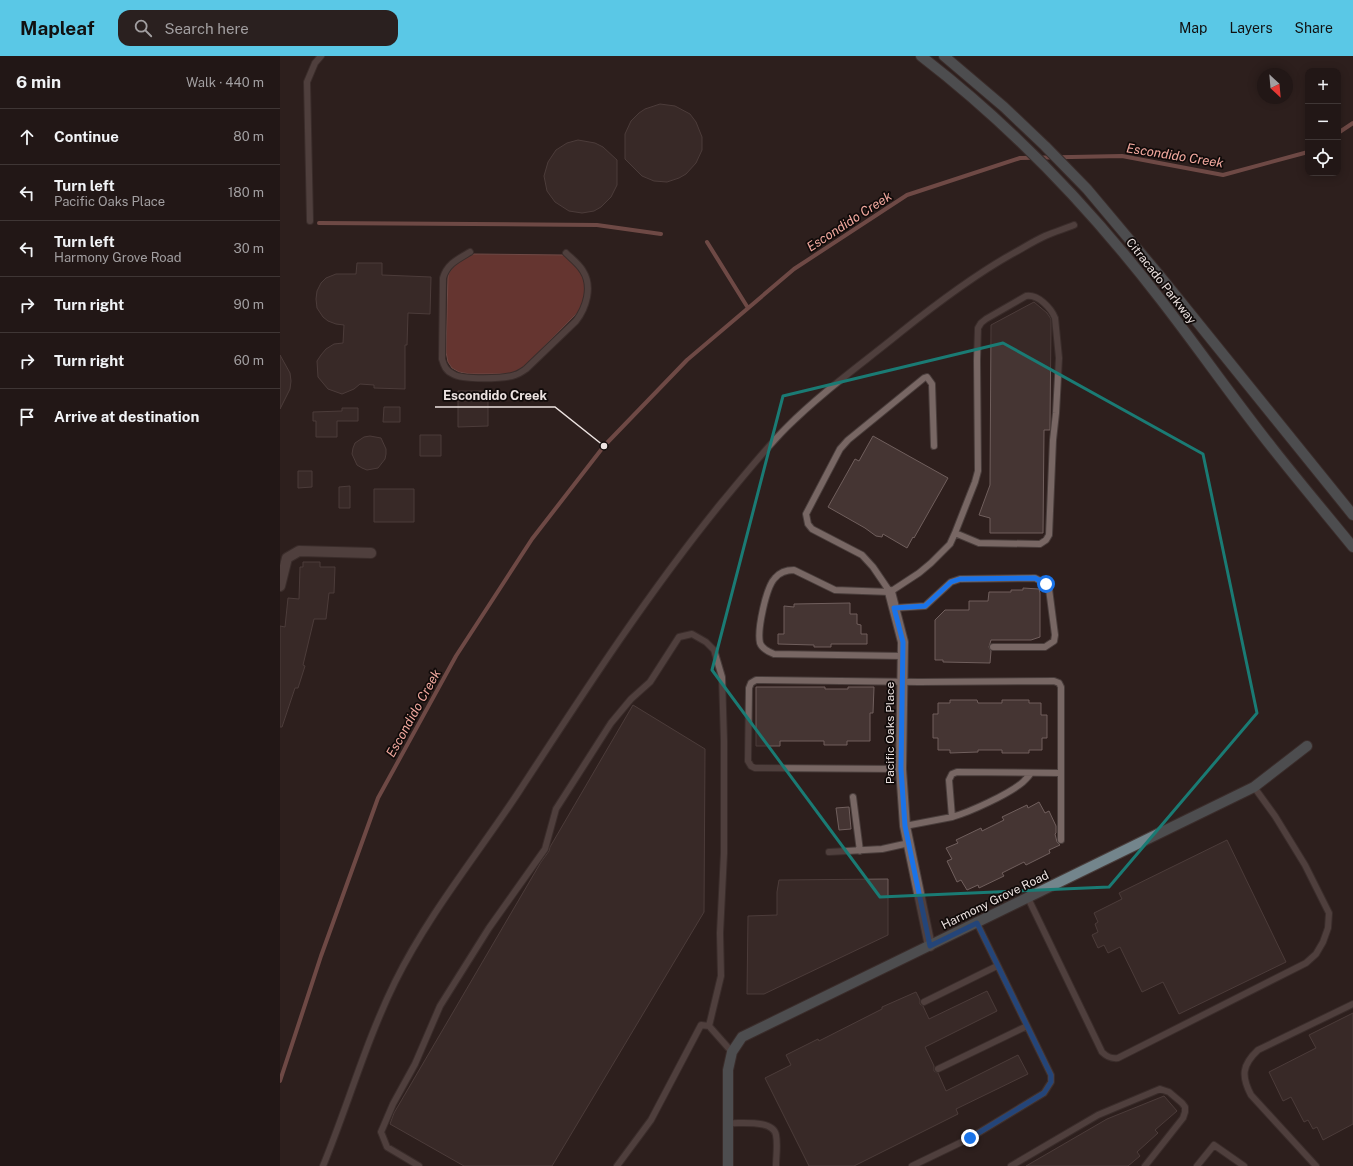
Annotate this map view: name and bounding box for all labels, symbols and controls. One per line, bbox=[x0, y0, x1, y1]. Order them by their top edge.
search box bbox=[118, 10, 398, 46]
text: Mapleaf bbox=[20, 17, 94, 39]
icon: search bbox=[132, 17, 154, 39]
text: Search here bbox=[164, 20, 249, 37]
text: Map bbox=[1179, 20, 1207, 36]
text: Layers bbox=[1229, 20, 1273, 36]
text: Share bbox=[1295, 20, 1333, 36]
north arrow bbox=[1257, 68, 1293, 104]
map controls bbox=[1305, 68, 1341, 176]
button: + bbox=[1305, 68, 1341, 104]
text: 6 min bbox=[16, 72, 61, 92]
text: Walk · 440 m bbox=[186, 75, 264, 90]
button: − bbox=[1305, 104, 1341, 140]
icon: ahead bbox=[16, 126, 38, 148]
text: Continue bbox=[54, 128, 119, 145]
text: 80 m bbox=[233, 129, 264, 144]
water label: Escondido Creek bbox=[1125, 140, 1225, 171]
button: locate bbox=[1305, 140, 1341, 176]
text: Turn left bbox=[54, 177, 115, 194]
icon: left bbox=[16, 182, 38, 204]
text: 180 m bbox=[228, 185, 264, 200]
water label: Escondido Creek bbox=[804, 188, 894, 254]
text: Pacific Oaks Place bbox=[54, 194, 165, 209]
text: Turn left bbox=[54, 233, 115, 250]
street label: Citracado Parkway bbox=[1123, 235, 1199, 327]
icon: left bbox=[16, 238, 38, 260]
text: 30 m bbox=[234, 241, 264, 256]
text: Harmony Grove Road bbox=[54, 250, 182, 265]
icon: right bbox=[16, 294, 38, 316]
text: Turn right bbox=[54, 296, 124, 313]
text: 90 m bbox=[234, 297, 264, 312]
icon: right bbox=[16, 350, 38, 372]
text: Turn right bbox=[54, 352, 124, 369]
text: 60 m bbox=[234, 353, 264, 368]
callout: Escondido Creek bbox=[435, 382, 555, 407]
text: Escondido Creek bbox=[443, 388, 548, 403]
icon: arrive bbox=[16, 406, 38, 428]
text: Arrive at destination bbox=[54, 408, 199, 425]
route start bbox=[1037, 575, 1055, 593]
water label: Escondido Creek bbox=[383, 667, 444, 760]
street label: Pacific Oaks Place bbox=[883, 681, 897, 784]
street label: Harmony Grove Road bbox=[939, 868, 1051, 932]
route end bbox=[961, 1129, 979, 1147]

